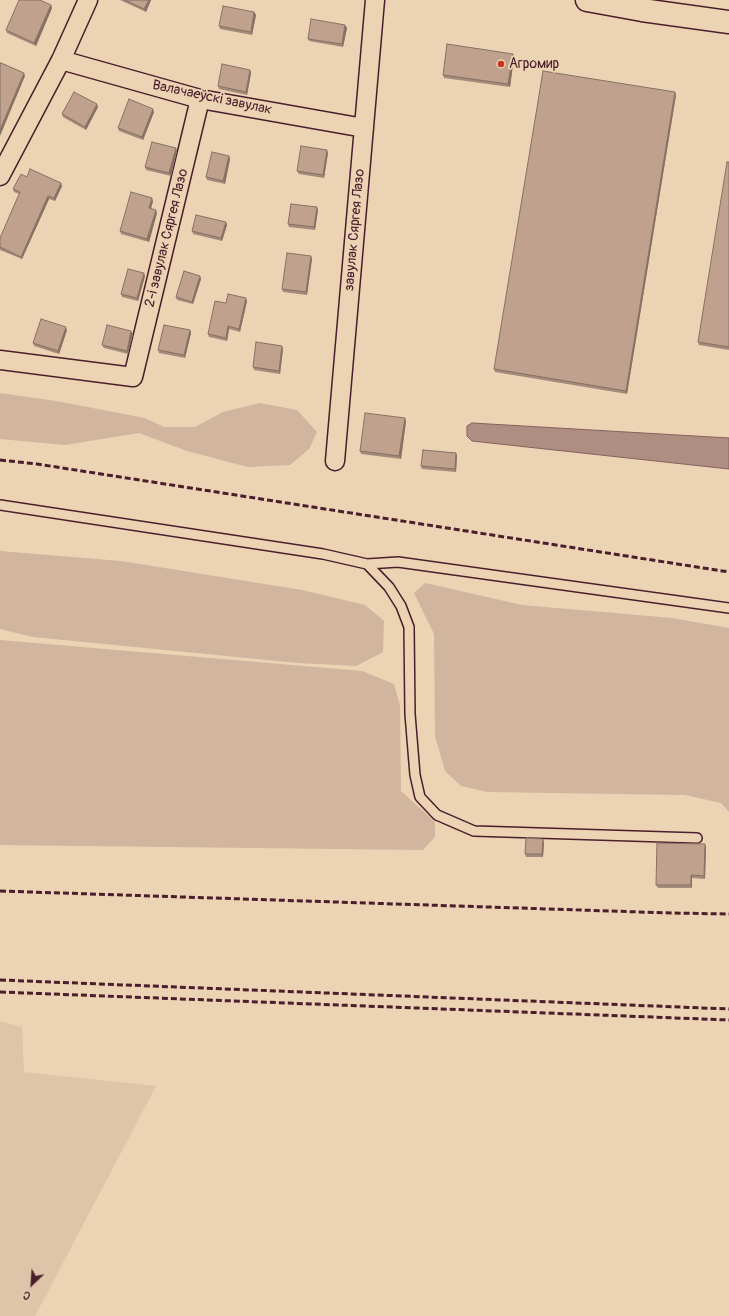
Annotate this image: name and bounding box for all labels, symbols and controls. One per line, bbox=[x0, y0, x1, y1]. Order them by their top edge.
place label: Агромир bbox=[509, 56, 559, 72]
marker: Агромир bbox=[496, 59, 506, 69]
street label: Валачаеўскі завулак bbox=[151, 77, 273, 119]
street label: 2-і завулак Сяргея Лазо bbox=[142, 167, 192, 309]
street label: завулак Сяргея Лазо bbox=[341, 168, 369, 292]
north arrow bbox=[12, 1264, 52, 1304]
text: С bbox=[21, 1288, 33, 1303]

